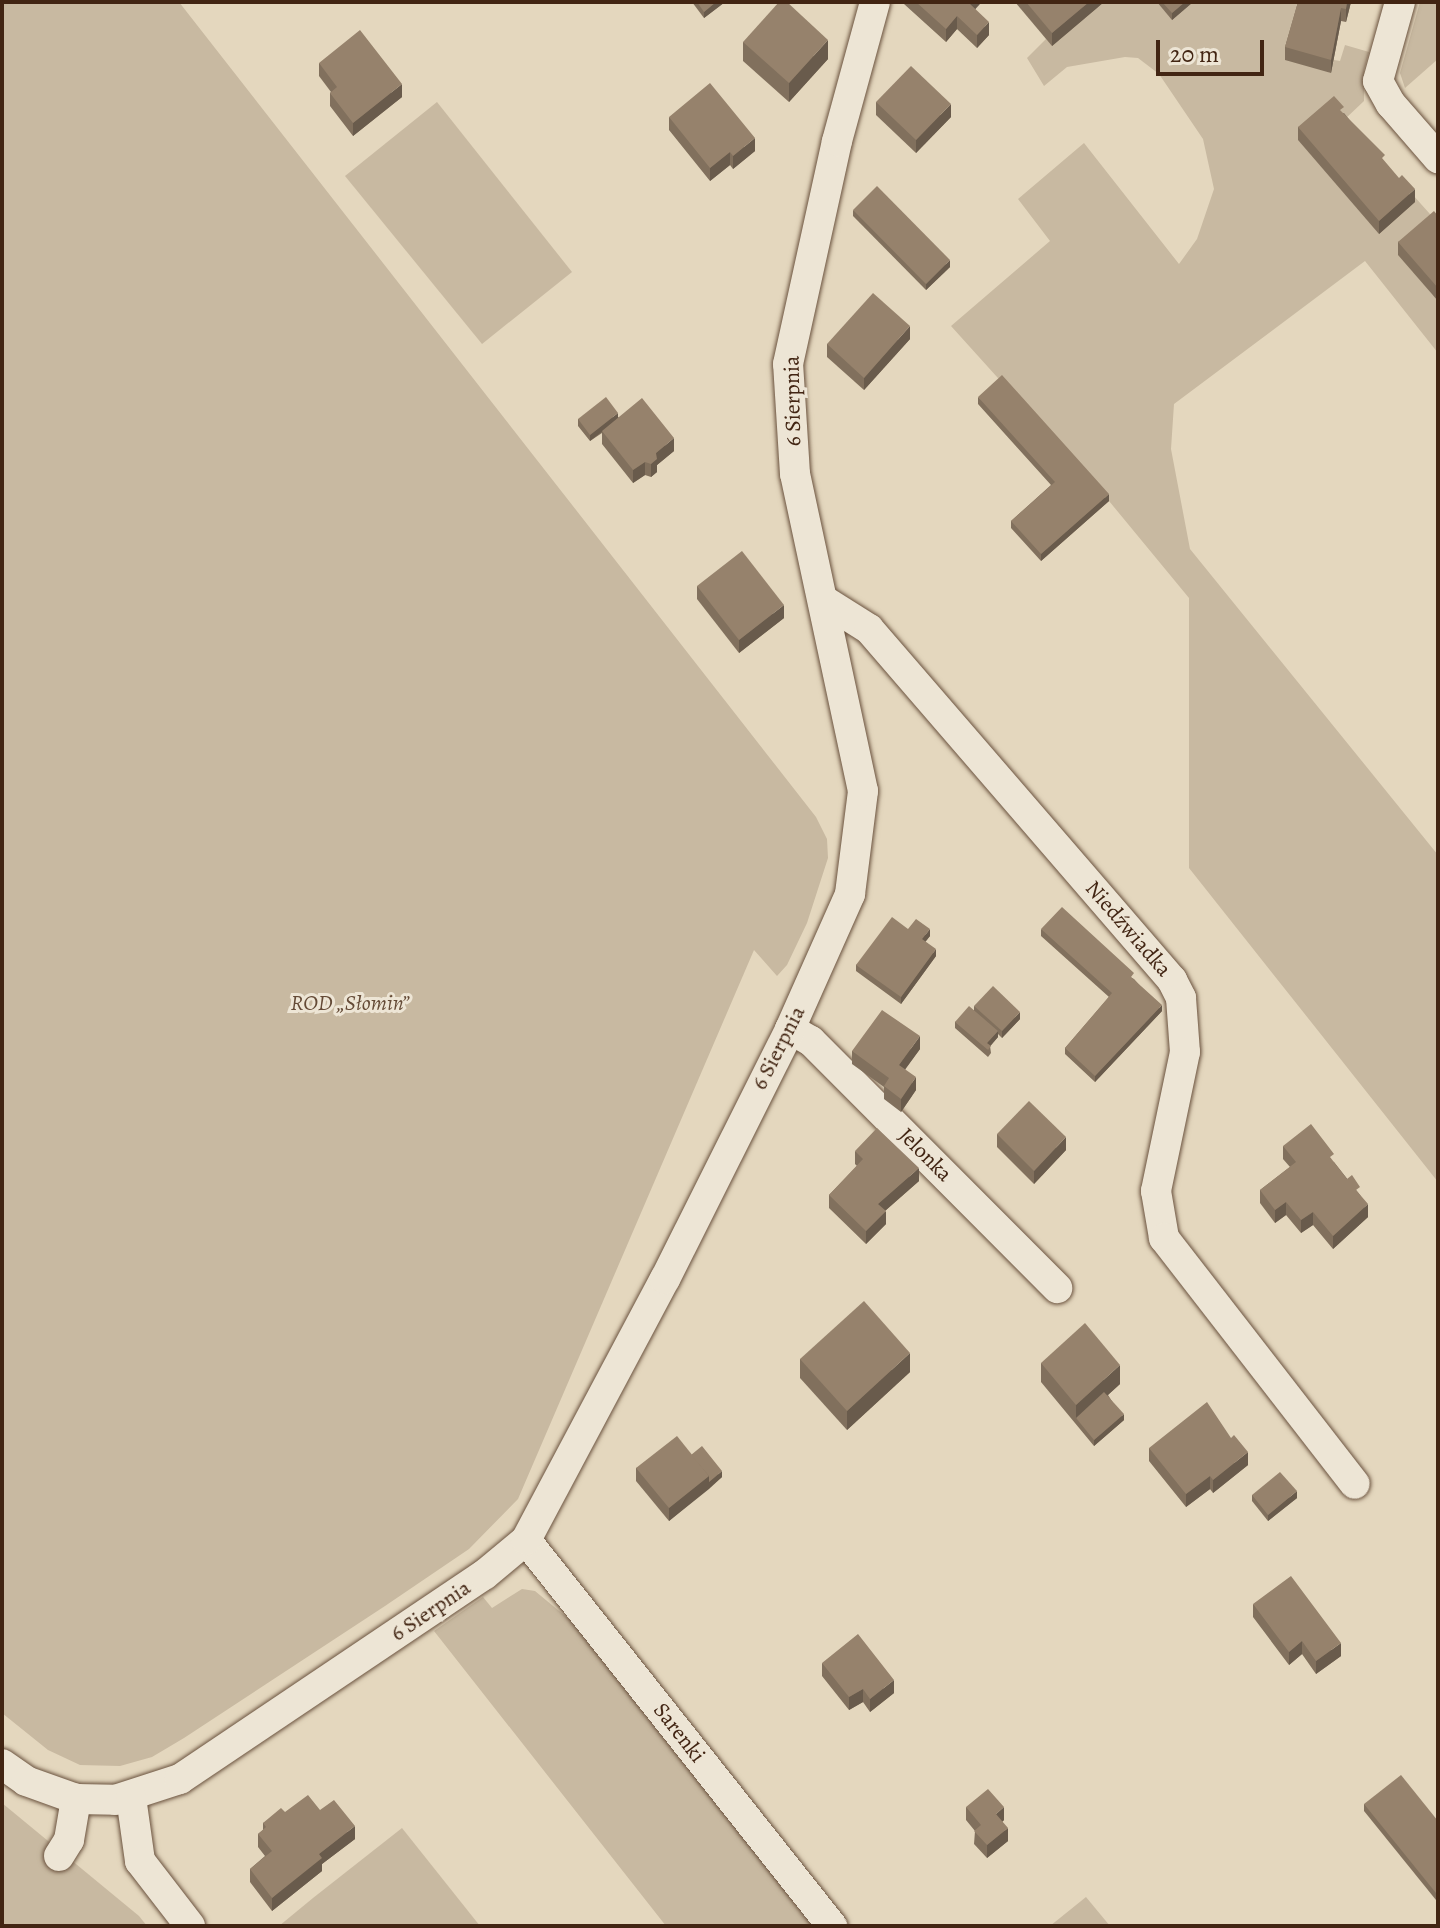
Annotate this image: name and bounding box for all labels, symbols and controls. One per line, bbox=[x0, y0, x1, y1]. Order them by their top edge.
scale bar bbox=[1160, 24, 1268, 74]
text: 20 m bbox=[1170, 38, 1219, 70]
street label: 6 Sierpnia bbox=[779, 355, 807, 447]
street label: Niedźwiadka bbox=[1079, 876, 1177, 982]
park label: ROD „Słomin” bbox=[291, 991, 409, 1017]
street label: 6 Sierpnia bbox=[747, 1002, 811, 1094]
street label: Jelonka bbox=[893, 1123, 957, 1187]
street label: 6 Sierpnia bbox=[386, 1575, 476, 1647]
street label: Sarenki bbox=[647, 1698, 711, 1768]

